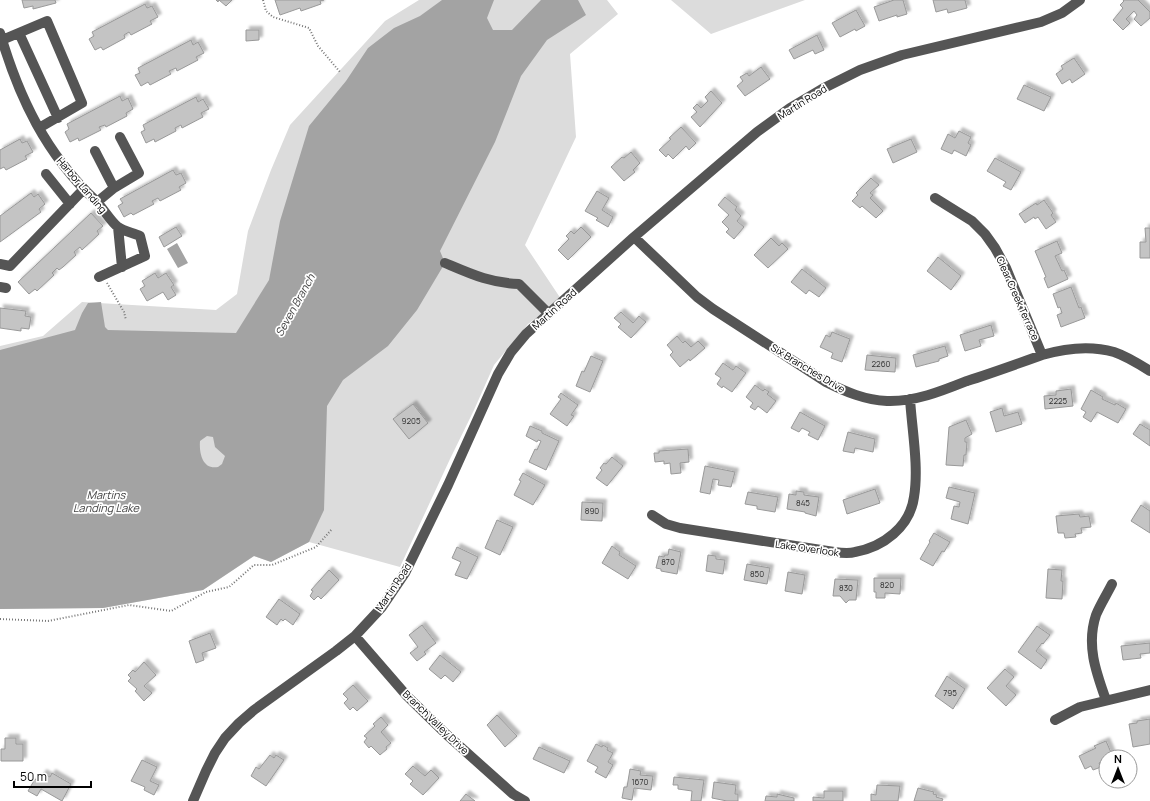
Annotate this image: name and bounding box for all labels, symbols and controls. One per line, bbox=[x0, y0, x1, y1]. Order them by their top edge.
street label: Martin Road bbox=[775, 81, 829, 123]
street label: Harbor Landing bbox=[54, 154, 110, 216]
street label: Clear Creek Terrace bbox=[993, 254, 1043, 342]
water label: Seven Branch bbox=[271, 271, 318, 339]
street label: Martin Road bbox=[529, 285, 579, 333]
street label: Six Branches Drive bbox=[768, 340, 848, 396]
house number: 2260 bbox=[872, 358, 891, 369]
house number: 2225 bbox=[1049, 395, 1068, 406]
house number: 9205 bbox=[401, 415, 421, 426]
water label: Martins Landing Lake bbox=[73, 487, 140, 515]
house number: 845 bbox=[796, 497, 810, 508]
house number: 890 bbox=[585, 505, 599, 516]
street label: Lake Overlook bbox=[774, 537, 841, 560]
house number: 870 bbox=[661, 556, 675, 567]
street label: Martin Road bbox=[372, 560, 414, 614]
house number: 850 bbox=[750, 568, 764, 579]
house number: 820 bbox=[880, 579, 894, 590]
house number: 830 bbox=[839, 582, 853, 593]
street label: Branch Valley Drive bbox=[400, 687, 472, 757]
house number: 795 bbox=[943, 687, 957, 698]
north arrow bbox=[1098, 749, 1138, 789]
text: N bbox=[1114, 751, 1122, 766]
scale bar bbox=[14, 763, 91, 789]
text: 50 m bbox=[20, 768, 47, 785]
house number: 1670 bbox=[632, 776, 649, 787]

